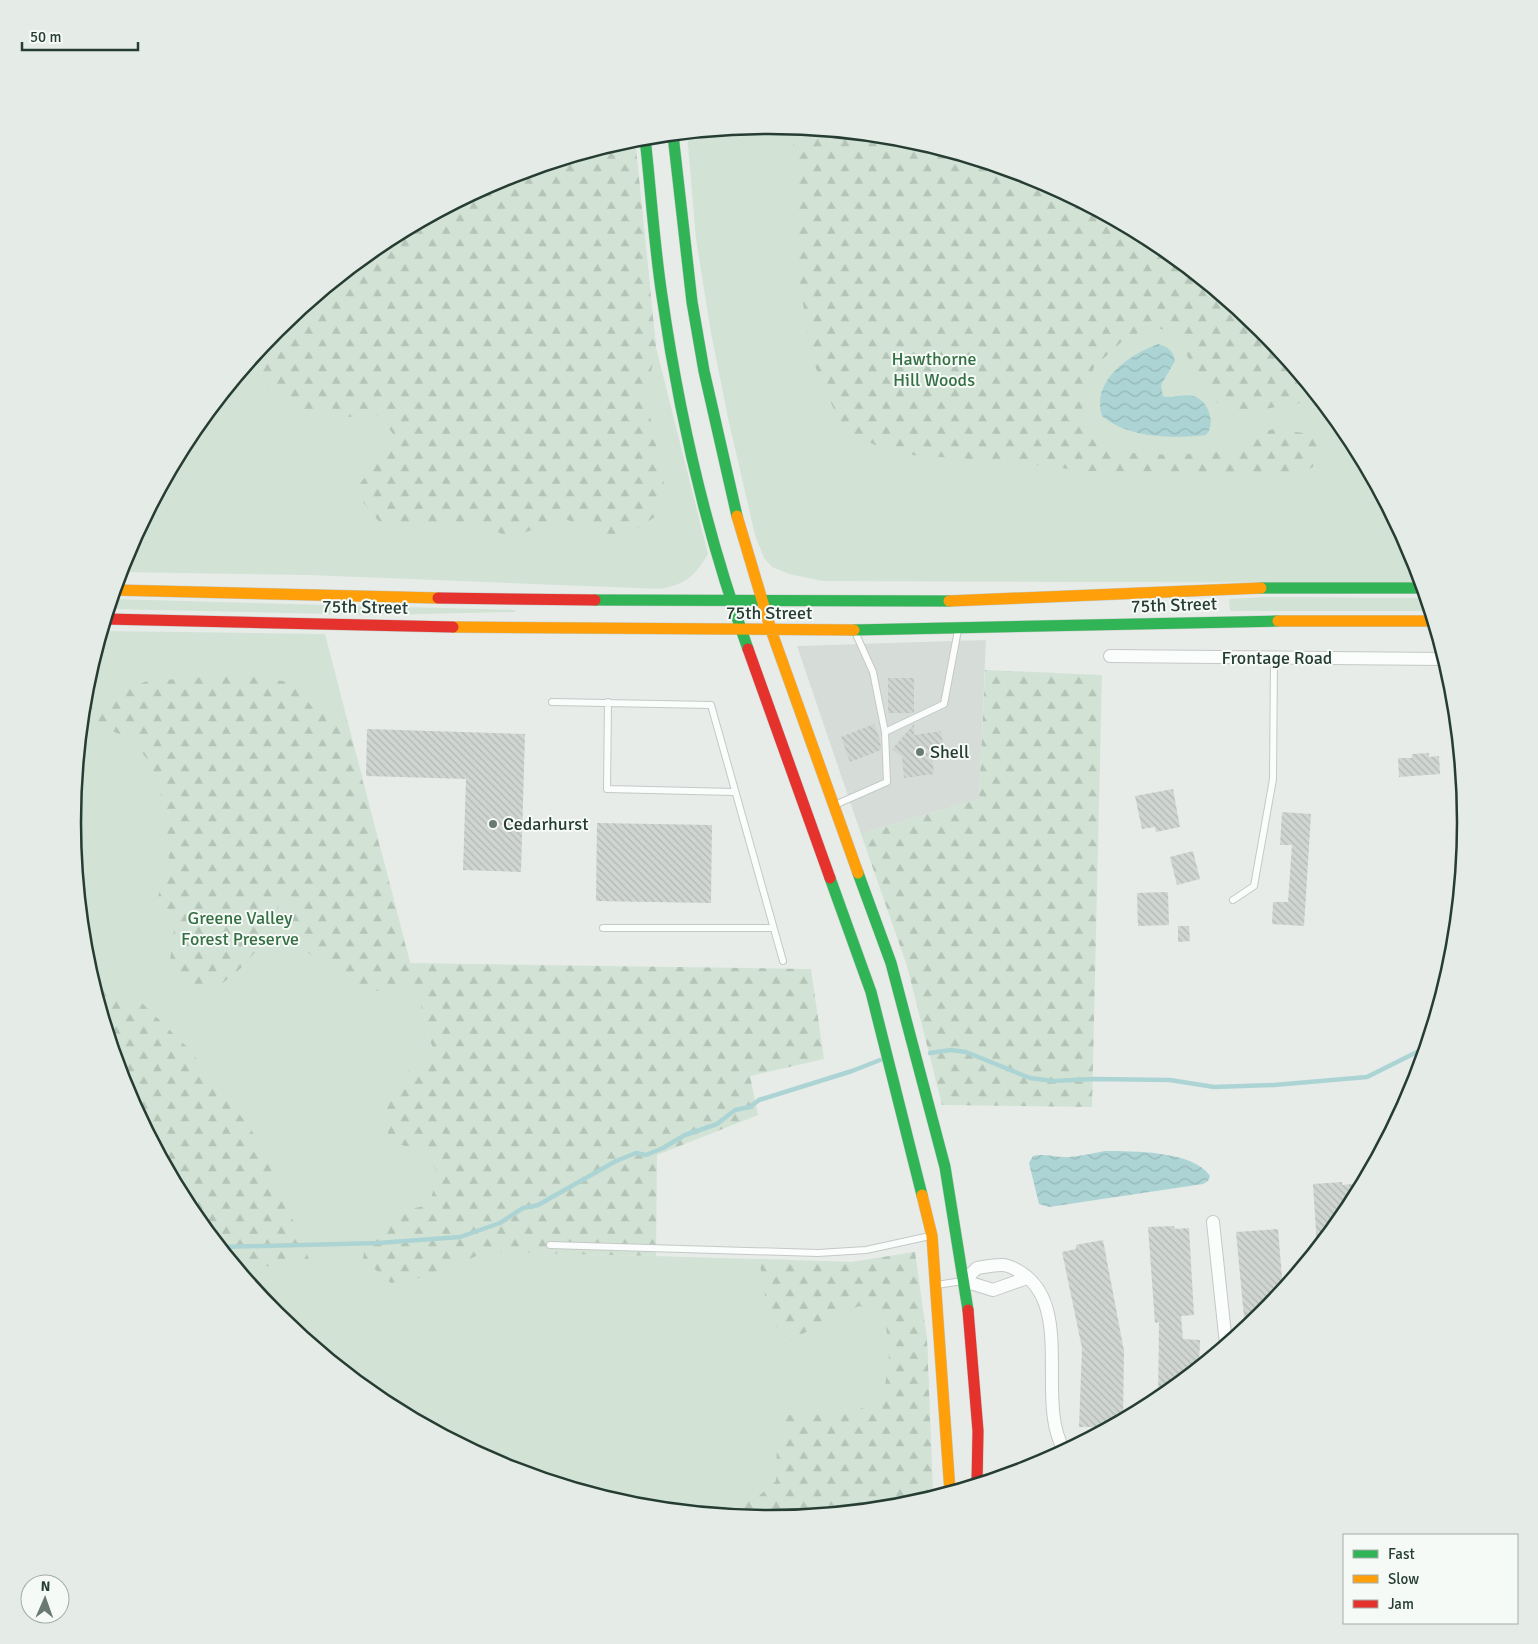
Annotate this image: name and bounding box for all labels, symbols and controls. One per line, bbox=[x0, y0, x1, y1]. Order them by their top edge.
scale bar bbox=[22, 20, 139, 52]
text: 50 m bbox=[30, 28, 61, 46]
park label: Hawthorne Hill Woods bbox=[891, 348, 977, 391]
street label: 75th Street bbox=[1130, 592, 1218, 618]
street label: 75th Street bbox=[322, 595, 408, 619]
street label: 75th Street bbox=[726, 602, 812, 624]
street label: Frontage Road bbox=[1222, 647, 1332, 669]
place label: Shell bbox=[930, 741, 969, 763]
marker: Shell bbox=[914, 746, 926, 758]
place label: Cedarhurst bbox=[503, 813, 588, 835]
marker: Cedarhurst bbox=[487, 818, 499, 830]
park label: Greene Valley Forest Preserve bbox=[181, 907, 299, 950]
legend bbox=[1343, 1534, 1518, 1624]
text: Fast bbox=[1388, 1545, 1415, 1563]
text: Slow bbox=[1388, 1570, 1419, 1588]
north arrow bbox=[20, 1574, 70, 1624]
text: N bbox=[40, 1578, 51, 1595]
text: Jam bbox=[1388, 1595, 1414, 1613]

